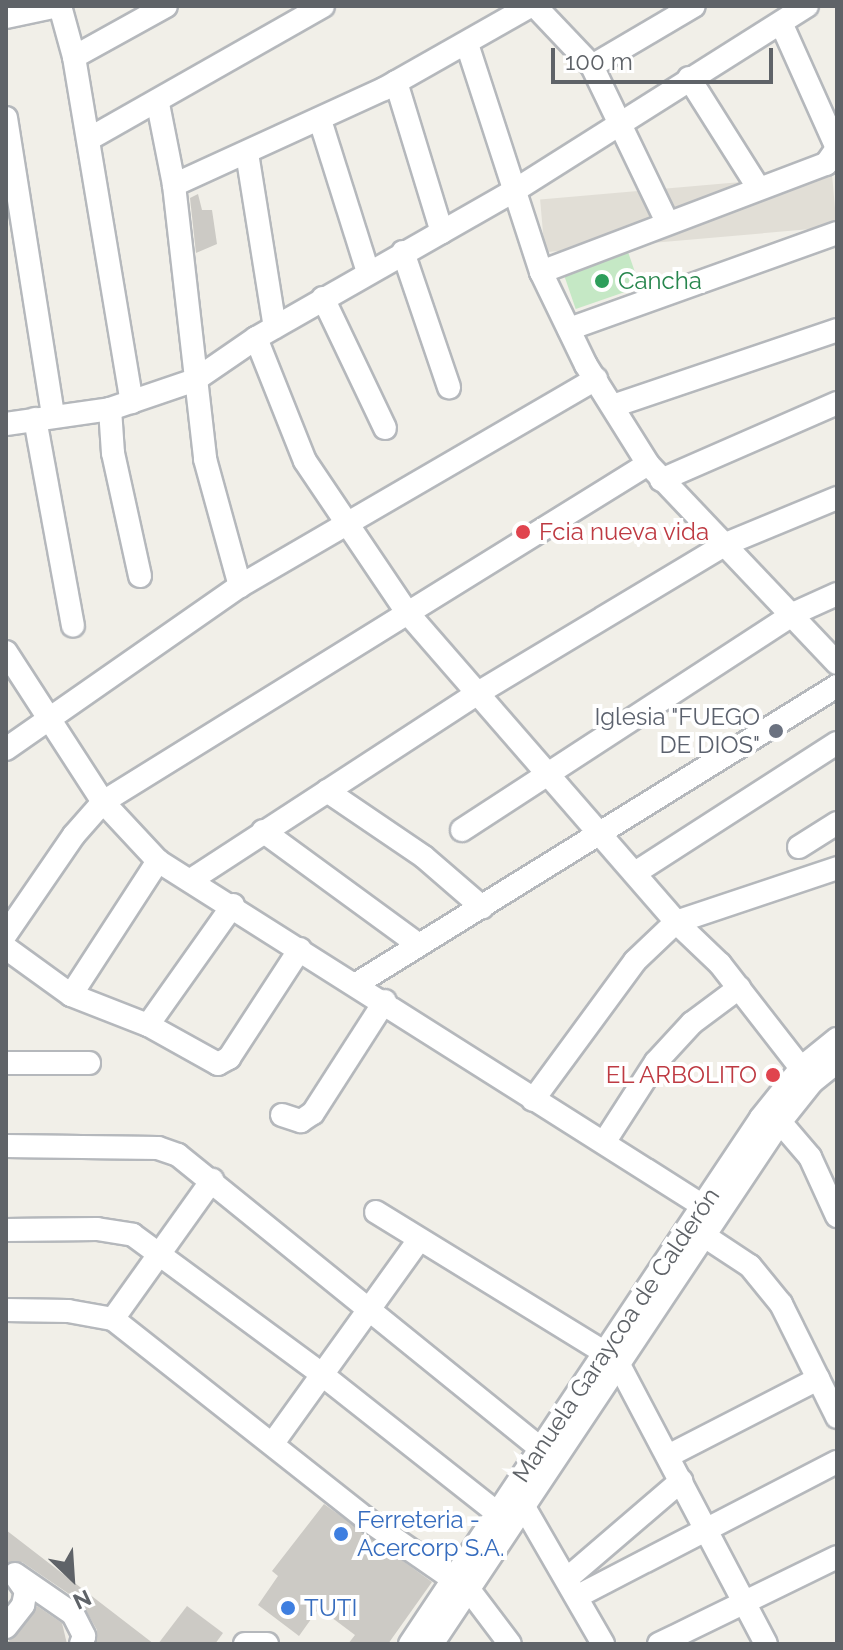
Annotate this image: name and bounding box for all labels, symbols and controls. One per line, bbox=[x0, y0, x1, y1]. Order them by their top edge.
scale bar bbox=[555, 32, 777, 82]
text: 100 m bbox=[565, 47, 633, 76]
place label: Cancha bbox=[618, 267, 702, 295]
marker: Cancha bbox=[593, 272, 611, 290]
place label: Fcia nueva vida bbox=[539, 518, 710, 546]
marker: Fcia nueva vida bbox=[514, 523, 532, 541]
place label: Iglesia "FUEGO DE DIOS" bbox=[594, 703, 760, 759]
marker: Iglesia "FUEGO DE DIOS" bbox=[767, 722, 785, 740]
place label: EL ARBOLITO bbox=[604, 1061, 757, 1089]
marker: EL ARBOLITO bbox=[764, 1066, 782, 1084]
street label: Manuela Garaycoa de Calderón bbox=[506, 1182, 726, 1488]
place label: Ferreteria - Acercorp S.A. bbox=[357, 1506, 505, 1562]
marker: Ferreteria - Acercorp S.A. bbox=[332, 1525, 350, 1543]
north arrow bbox=[32, 1538, 112, 1618]
text: N bbox=[69, 1584, 95, 1615]
place label: TUTI bbox=[304, 1594, 357, 1622]
marker: TUTI bbox=[279, 1599, 297, 1617]

